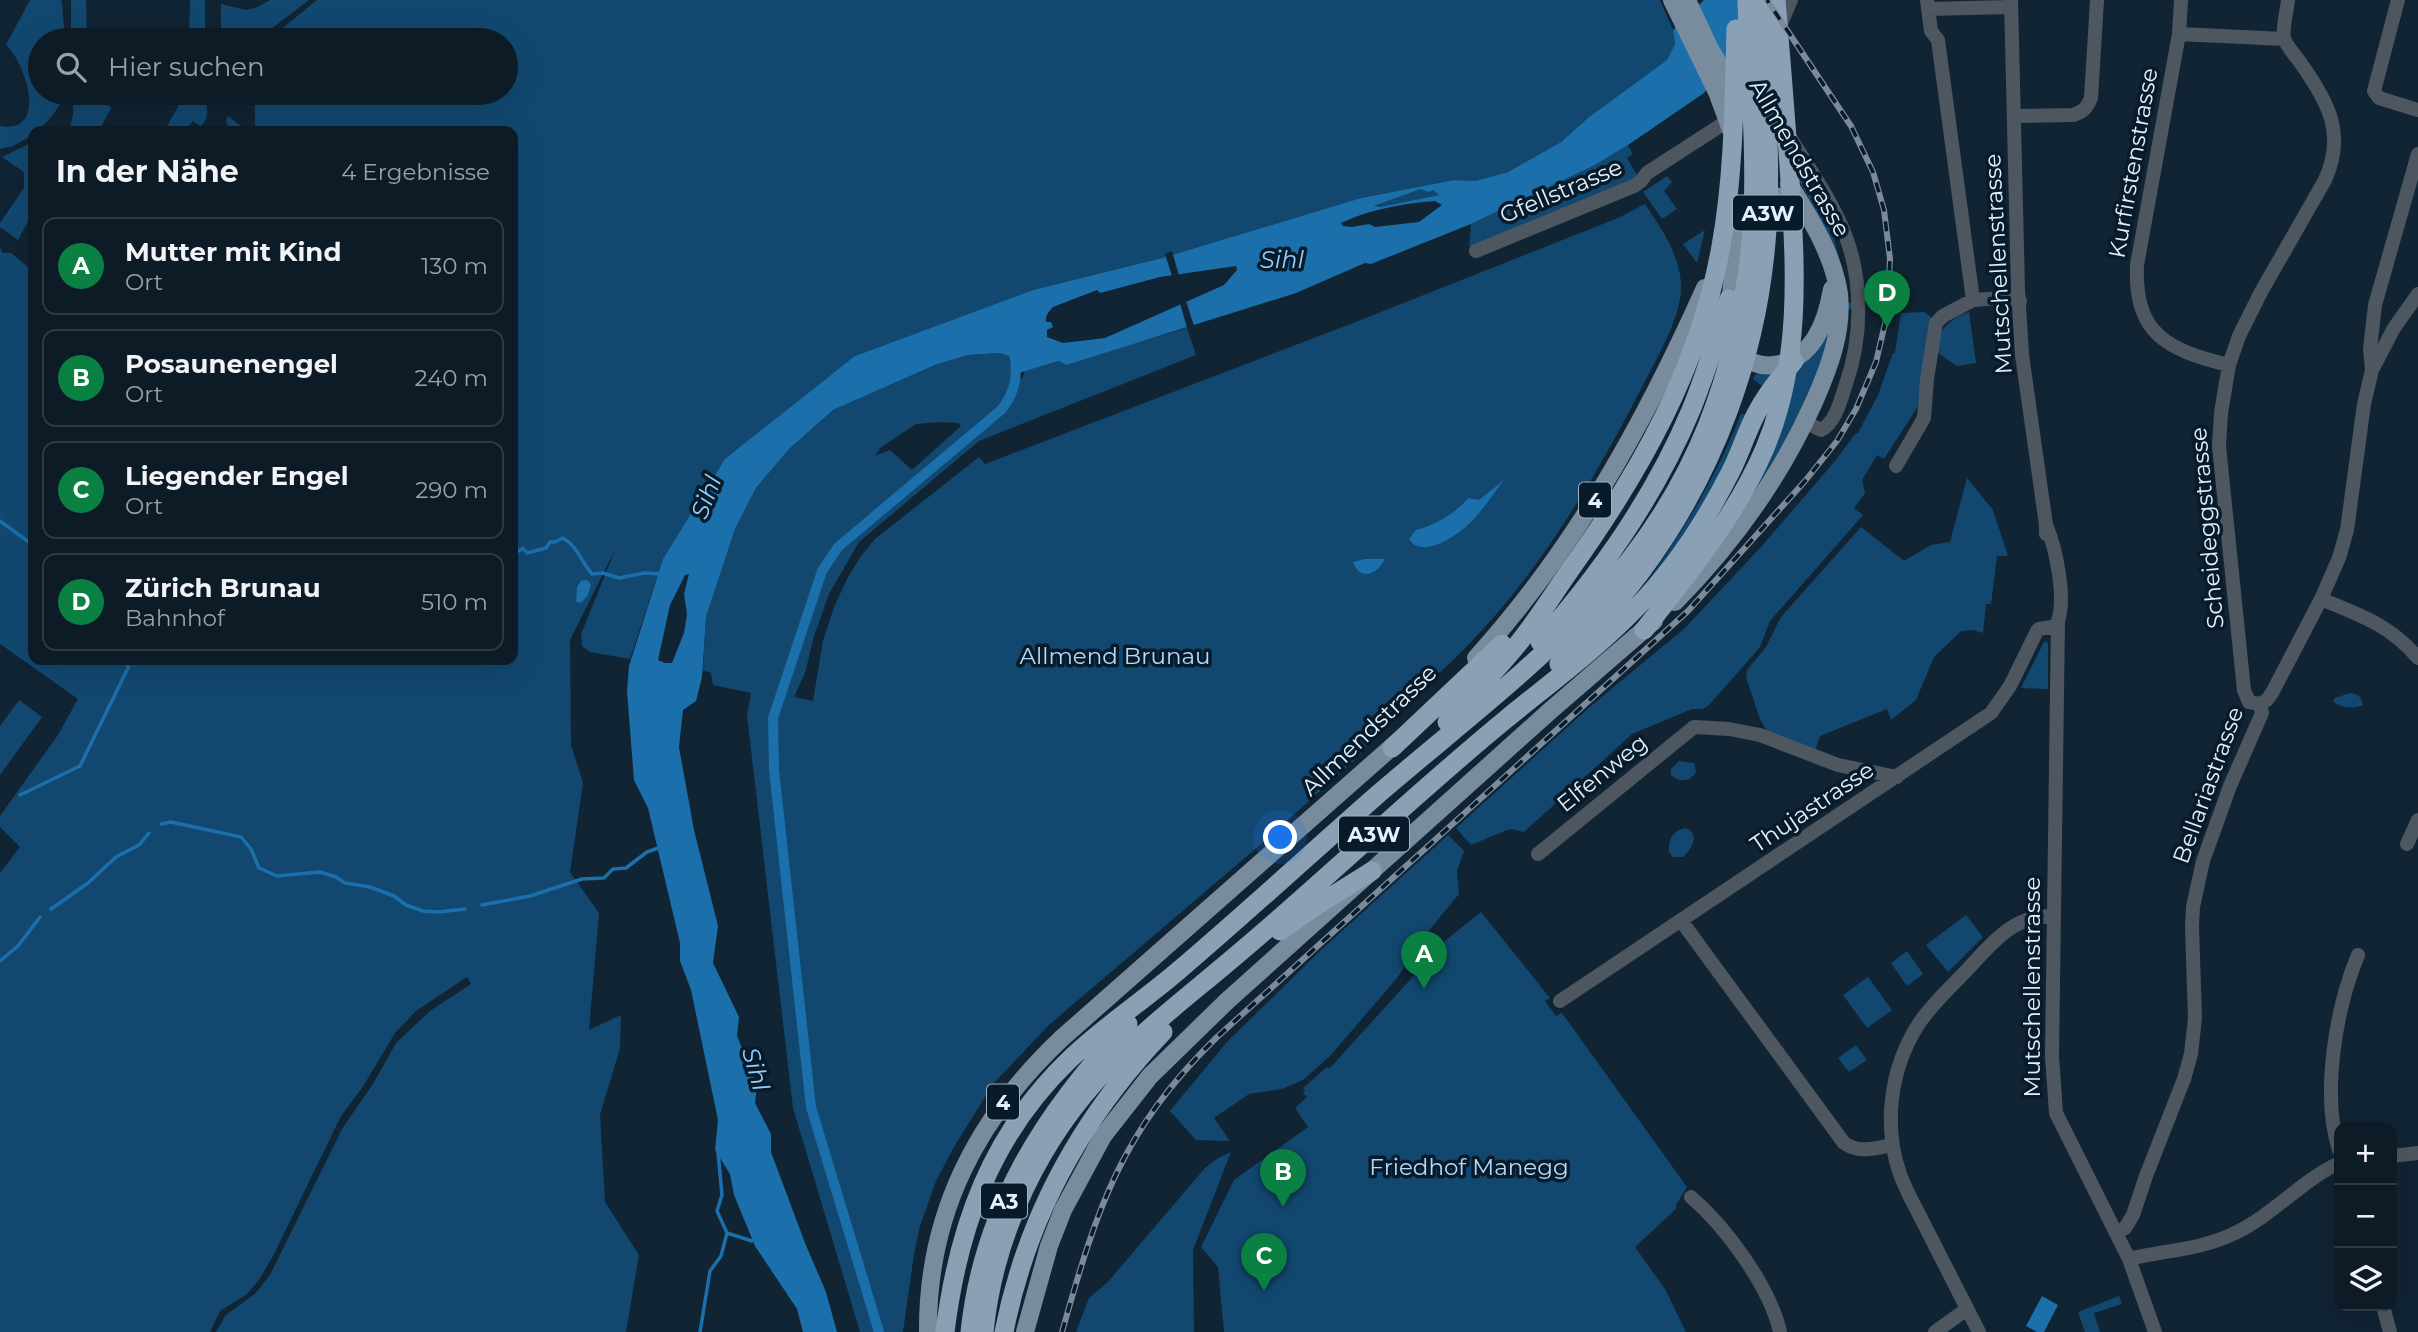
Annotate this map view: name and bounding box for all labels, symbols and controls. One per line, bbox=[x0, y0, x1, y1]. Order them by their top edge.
search box bbox=[28, 28, 518, 105]
icon: search bbox=[52, 48, 90, 86]
text: Hier suchen bbox=[108, 51, 265, 83]
street label: Kurfirstenstrasse bbox=[2103, 66, 2163, 260]
street label: Allmendstrasse bbox=[1744, 74, 1856, 242]
text: In der Nähe bbox=[56, 153, 239, 190]
street label: Gfellstrasse bbox=[1496, 153, 1626, 229]
street label: Mutschellenstrasse bbox=[1978, 153, 2018, 375]
text: 4 Ergebnisse bbox=[341, 158, 490, 186]
road number: A3W bbox=[1733, 196, 1803, 230]
text: Mutter mit Kind bbox=[125, 236, 341, 268]
water label: Sihl bbox=[1260, 245, 1304, 274]
text: A bbox=[72, 252, 90, 280]
text: 130 m bbox=[421, 252, 488, 280]
text: Ort bbox=[125, 268, 163, 296]
pin: D bbox=[1864, 270, 1910, 328]
text: Posaunenengel bbox=[125, 348, 338, 380]
text: B bbox=[72, 364, 90, 392]
text: 240 m bbox=[415, 364, 488, 392]
text: Ort bbox=[125, 380, 163, 408]
street label: Scheideggstrasse bbox=[2184, 426, 2230, 630]
text: Liegender Engel bbox=[125, 460, 349, 492]
water label: Sihl bbox=[685, 471, 728, 523]
text: C bbox=[73, 476, 89, 504]
text: 290 m bbox=[415, 476, 488, 504]
road number: 4 bbox=[1579, 482, 1611, 518]
text: Ort bbox=[125, 492, 163, 520]
text: Zürich Brunau bbox=[125, 572, 321, 604]
text: D bbox=[72, 588, 91, 616]
text: 510 m bbox=[421, 588, 488, 616]
text: Bahnhof bbox=[125, 604, 225, 632]
park label: Allmend Brunau bbox=[1020, 642, 1210, 670]
street label: Allmendstrasse bbox=[1296, 658, 1442, 802]
street label: Bellariastrasse bbox=[2167, 703, 2249, 867]
street label: Elfenweg bbox=[1551, 728, 1653, 818]
street label: Thujastrasse bbox=[1745, 755, 1879, 859]
road number: A3W bbox=[1339, 816, 1409, 852]
your location bbox=[1263, 820, 1297, 854]
street label: Mutschellenstrasse bbox=[2018, 877, 2046, 1097]
pin: A bbox=[1401, 931, 1447, 989]
water label: Sihl bbox=[736, 1044, 776, 1095]
road number: 4 bbox=[987, 1084, 1019, 1120]
map controls bbox=[2334, 1122, 2397, 1311]
button: + bbox=[2334, 1122, 2397, 1185]
pin: B bbox=[1260, 1149, 1306, 1207]
park label: Friedhof Manegg bbox=[1369, 1153, 1569, 1181]
road number: A3 bbox=[981, 1184, 1027, 1218]
button: − bbox=[2334, 1185, 2397, 1248]
pin: C bbox=[1241, 1233, 1287, 1291]
button: layers bbox=[2334, 1248, 2397, 1311]

